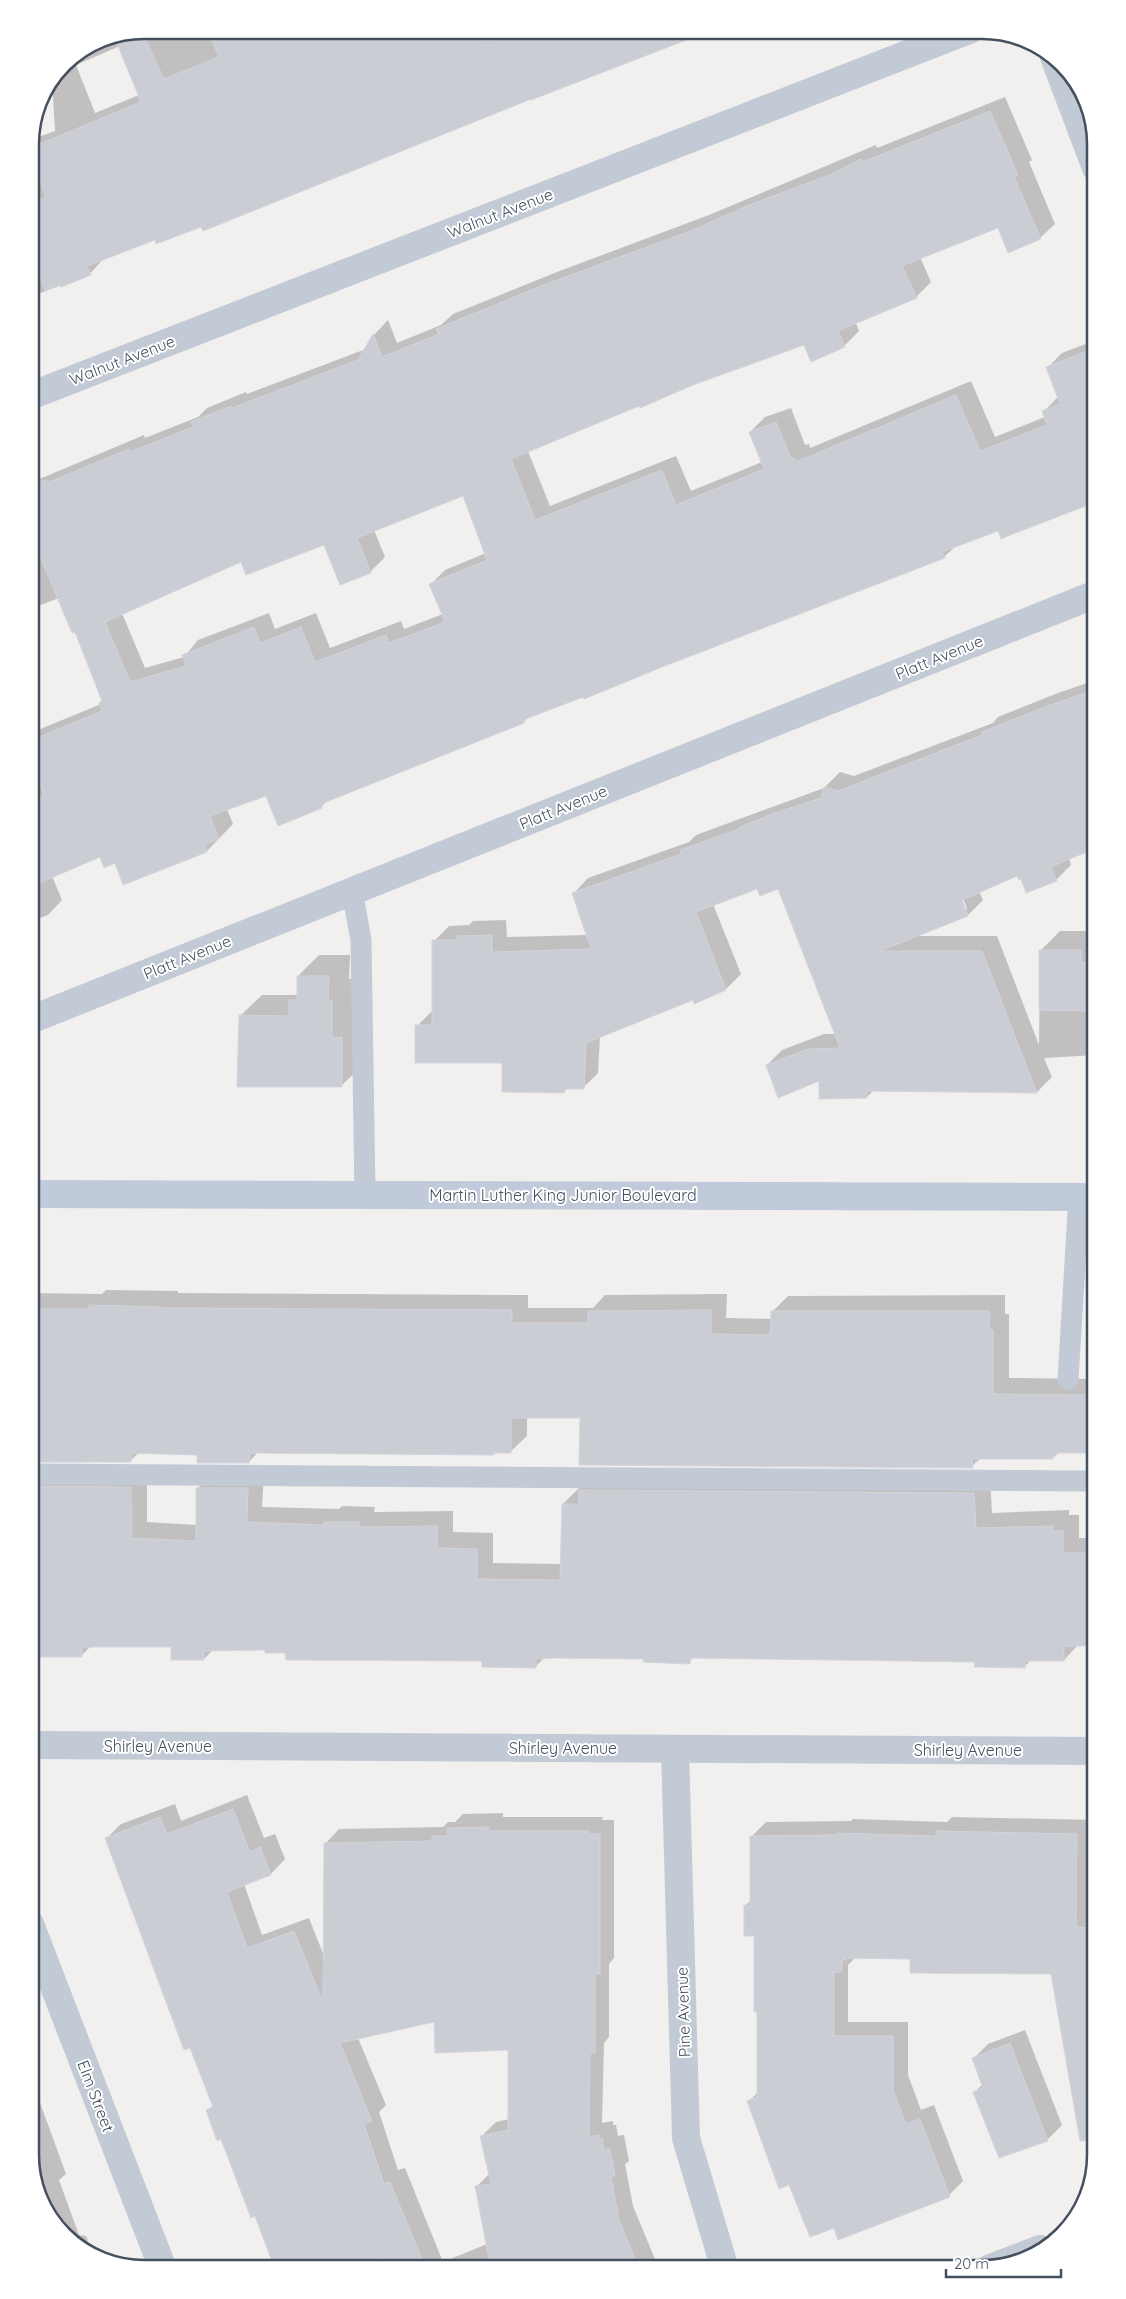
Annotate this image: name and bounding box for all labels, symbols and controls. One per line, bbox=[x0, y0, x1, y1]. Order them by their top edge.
street label: Walnut Avenue bbox=[444, 184, 556, 242]
street label: Walnut Avenue bbox=[66, 331, 178, 389]
street label: Platt Avenue bbox=[892, 630, 986, 684]
street label: Platt Avenue bbox=[516, 780, 610, 834]
street label: Platt Avenue bbox=[140, 930, 234, 984]
street label: Martin Luther King Junior Boulevard bbox=[429, 1185, 697, 1205]
street label: Shirley Avenue bbox=[104, 1736, 212, 1756]
street label: Shirley Avenue bbox=[509, 1738, 617, 1758]
street label: Shirley Avenue bbox=[914, 1740, 1022, 1760]
street label: Pine Avenue bbox=[671, 1967, 695, 2057]
street label: Elm Street bbox=[73, 2057, 119, 2135]
scale bar bbox=[946, 2246, 1061, 2278]
text: 20 m bbox=[954, 2254, 989, 2273]

